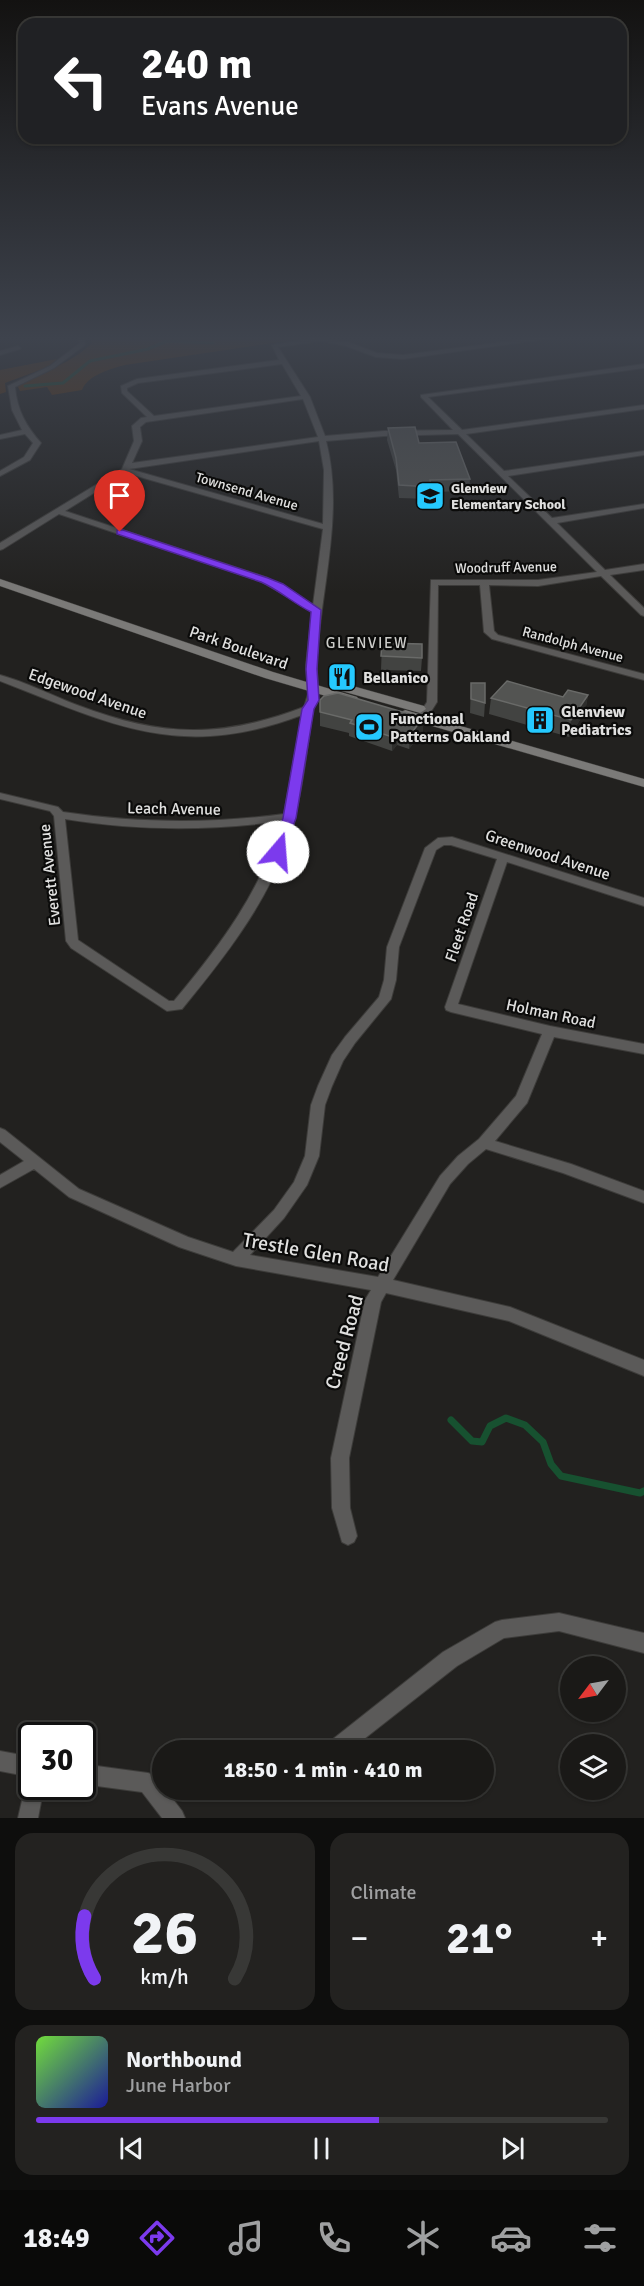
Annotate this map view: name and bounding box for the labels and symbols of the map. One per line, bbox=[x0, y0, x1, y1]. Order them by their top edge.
street label: Townsend Avenue bbox=[194, 469, 300, 514]
pin bbox=[94, 470, 145, 532]
school or university icon: Glenview Elementary School bbox=[414, 480, 446, 512]
place label: Glenview Elementary School bbox=[451, 480, 566, 513]
street label: Woodruff Avenue bbox=[455, 558, 557, 577]
street label: Park Boulevard bbox=[187, 622, 291, 674]
street label: Randolph Avenue bbox=[521, 623, 625, 666]
district label: GLENVIEW bbox=[326, 634, 408, 652]
restaurant icon: Bellanico bbox=[326, 661, 358, 693]
street label: Edgewood Avenue bbox=[26, 664, 149, 724]
place label: Bellanico bbox=[363, 668, 428, 688]
place label: Glenview Pediatrics bbox=[561, 702, 632, 740]
building icon: Glenview Pediatrics bbox=[524, 704, 556, 736]
place label: Functional Patterns Oakland bbox=[390, 709, 511, 747]
sports icon: Functional Patterns Oakland bbox=[353, 711, 385, 743]
street label: Leach Avenue bbox=[127, 798, 221, 820]
position arrow bbox=[246, 820, 310, 884]
street label: Everett Avenue bbox=[35, 823, 65, 927]
street label: Greenwood Avenue bbox=[483, 825, 613, 885]
street label: Fleet Road bbox=[441, 890, 483, 965]
street label: Holman Road bbox=[504, 995, 597, 1033]
street label: Trestle Glen Road bbox=[241, 1227, 391, 1278]
street label: Creed Road bbox=[320, 1292, 369, 1392]
north arrow bbox=[560, 1656, 626, 1722]
speed limit sign: 30 bbox=[18, 1722, 96, 1800]

